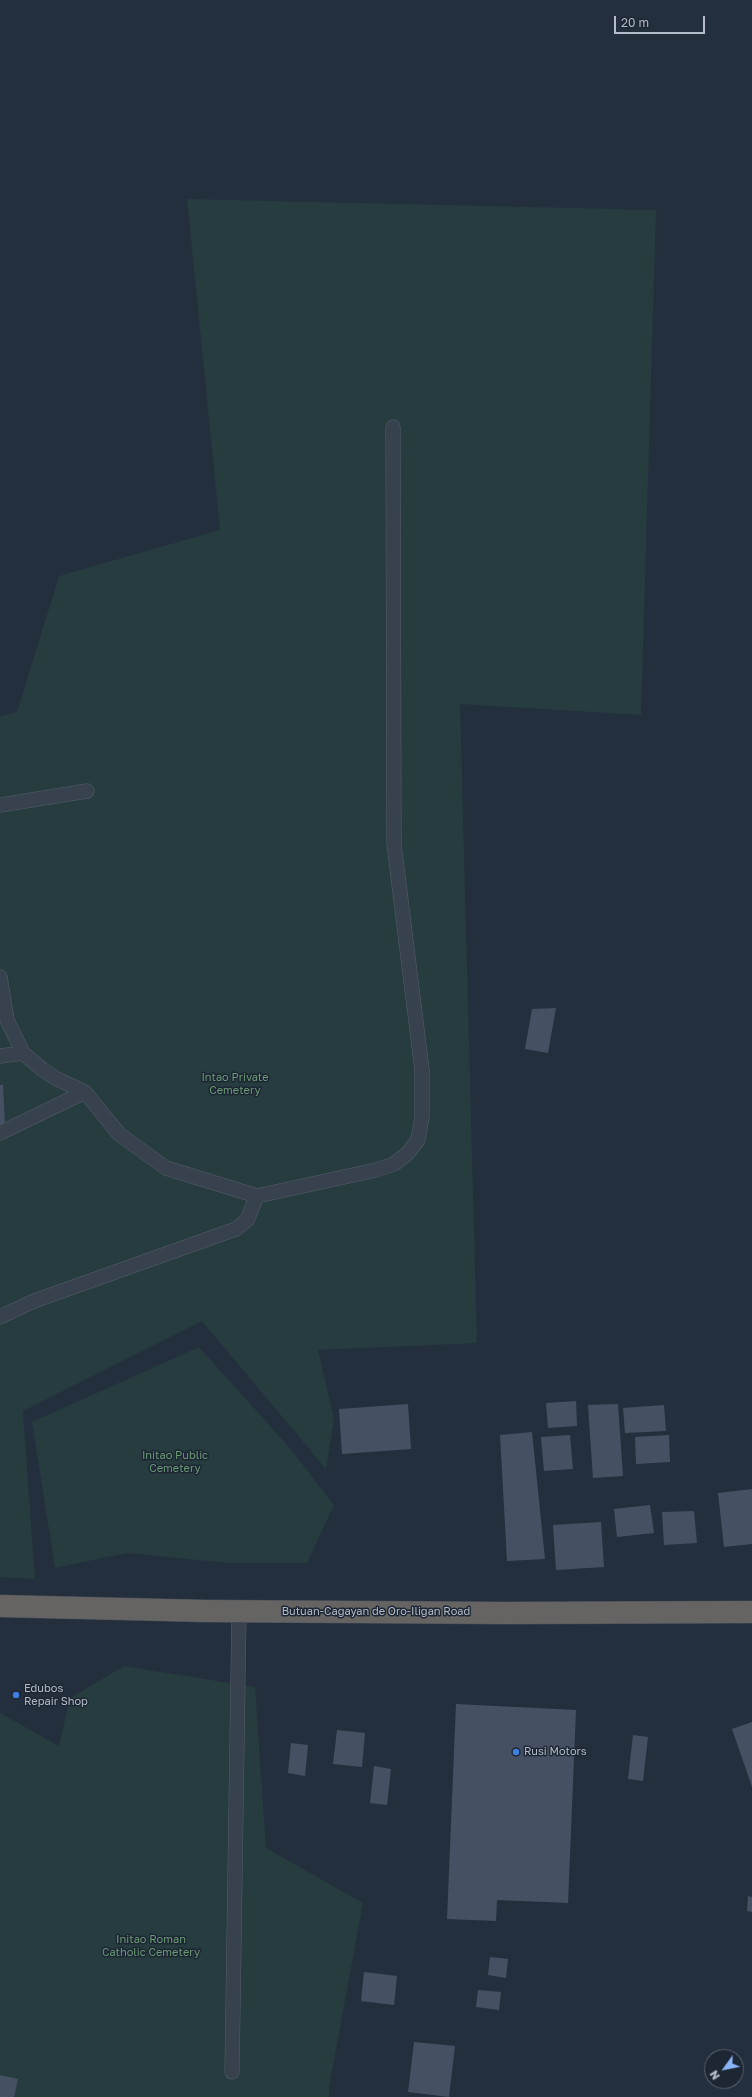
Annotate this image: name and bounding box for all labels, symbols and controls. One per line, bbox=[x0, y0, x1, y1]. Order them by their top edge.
scale bar bbox=[616, 8, 707, 34]
text: 20 m bbox=[621, 15, 649, 30]
park label: Intao Private Cemetery bbox=[201, 1071, 269, 1097]
park label: Initao Public Cemetery bbox=[142, 1449, 208, 1475]
street label: Butuan-Cagayan de Oro-Iligan Road bbox=[282, 1605, 470, 1619]
place label: Edubos Repair Shop bbox=[24, 1682, 88, 1708]
marker: Edubos Repair Shop bbox=[11, 1690, 21, 1700]
place label: Rusi Motors bbox=[524, 1745, 587, 1759]
marker: Rusi Motors bbox=[511, 1747, 521, 1757]
park label: Initao Roman Catholic Cemetery bbox=[102, 1933, 200, 1959]
north arrow bbox=[704, 2049, 744, 2089]
text: N bbox=[707, 2068, 722, 2082]

